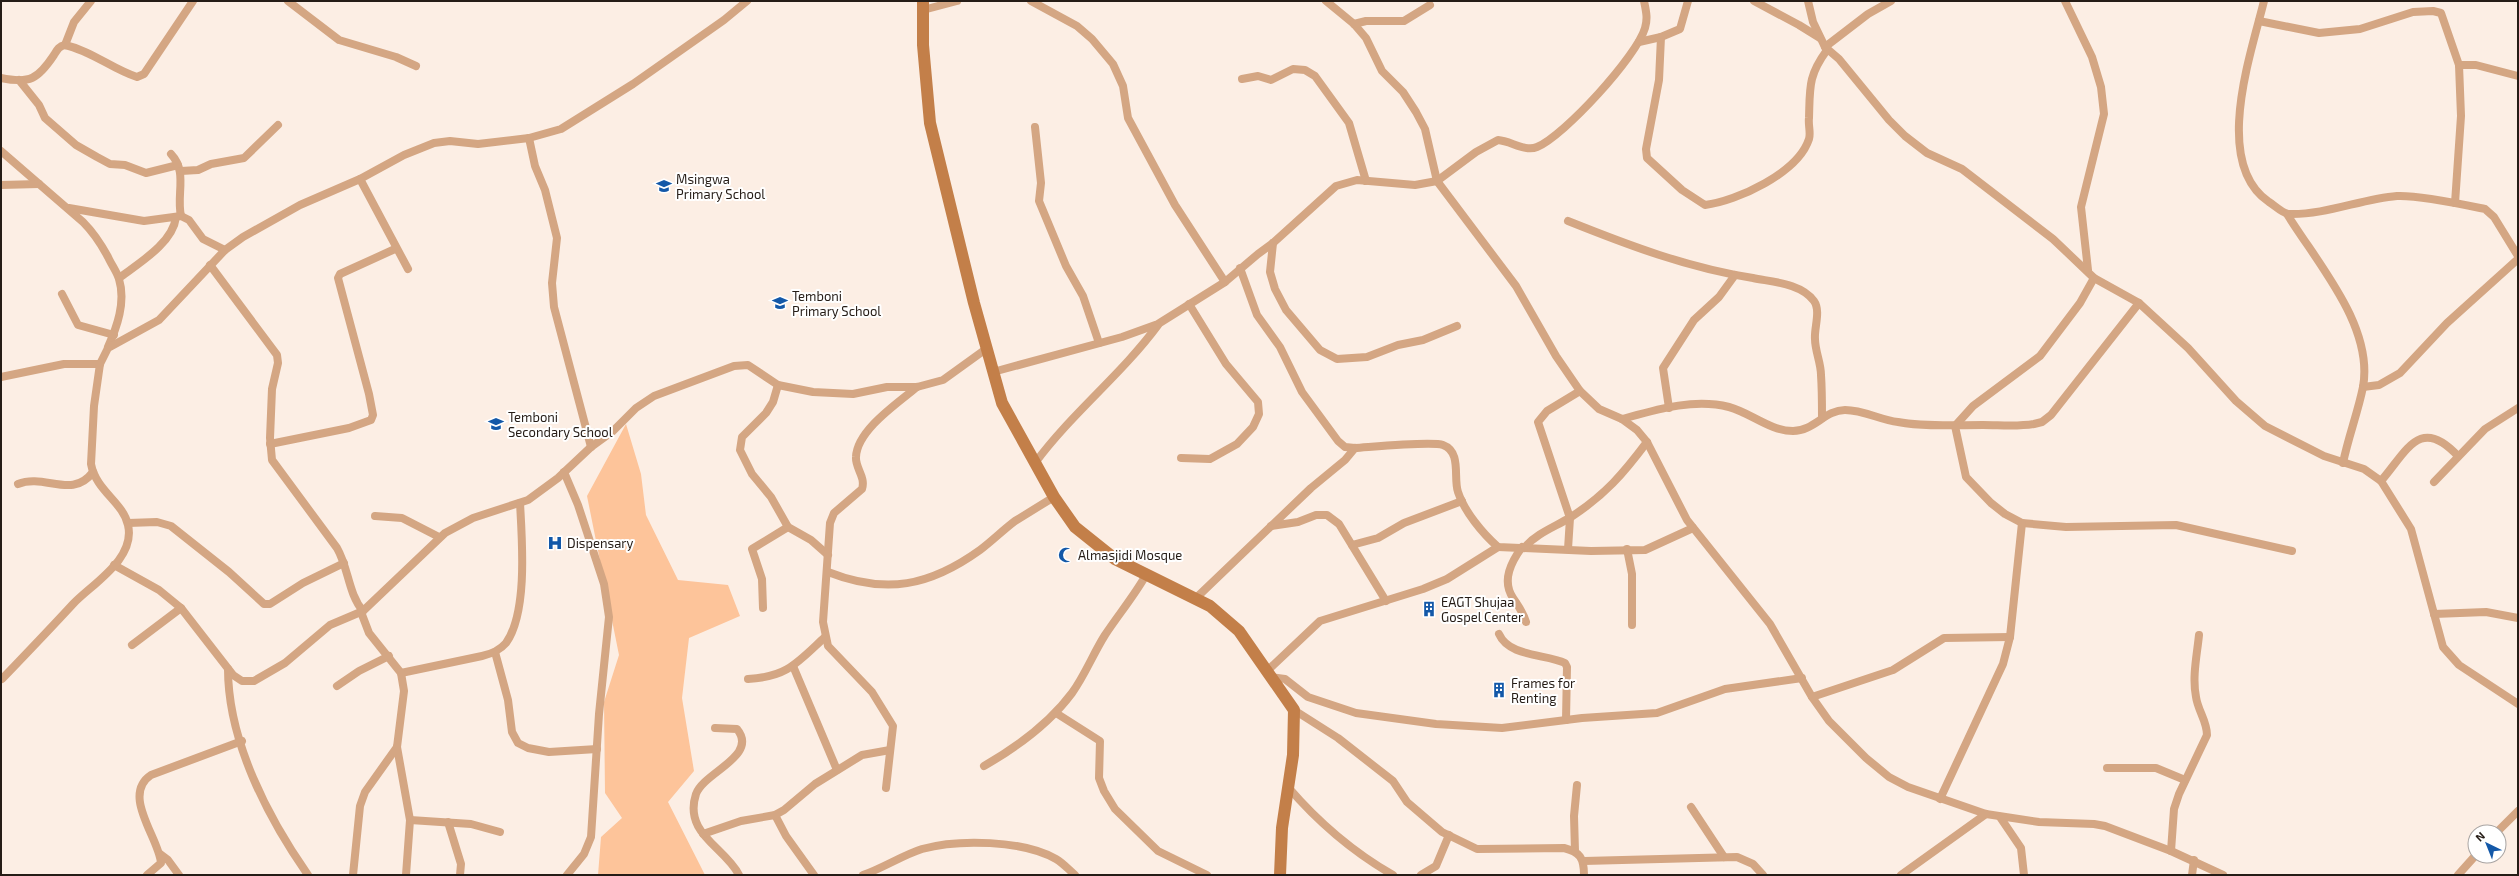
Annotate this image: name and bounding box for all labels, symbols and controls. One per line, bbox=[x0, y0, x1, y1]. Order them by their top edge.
place label: Msingwa Primary School bbox=[676, 171, 765, 202]
school or university icon: Msingwa Primary School bbox=[655, 177, 673, 195]
place label: Temboni Primary School bbox=[792, 288, 881, 319]
school or university icon: Temboni Primary School bbox=[771, 294, 789, 312]
place label: Temboni Secondary School bbox=[508, 409, 613, 440]
school or university icon: Temboni Secondary School bbox=[487, 415, 505, 433]
hospital icon: Dispensary bbox=[546, 534, 564, 552]
place label: Dispensary bbox=[567, 535, 633, 551]
mosque icon: Almasjidi Mosque bbox=[1057, 546, 1075, 564]
place label: Almasjidi Mosque bbox=[1078, 547, 1182, 563]
place label: EAGT Shujaa Gospel Center bbox=[1441, 594, 1523, 625]
building icon: EAGT Shujaa Gospel Center bbox=[1420, 600, 1438, 618]
place label: Frames for Renting bbox=[1511, 675, 1575, 706]
building icon: Frames for Renting bbox=[1490, 681, 1508, 699]
north arrow bbox=[2467, 824, 2507, 864]
text: N bbox=[2472, 829, 2487, 844]

